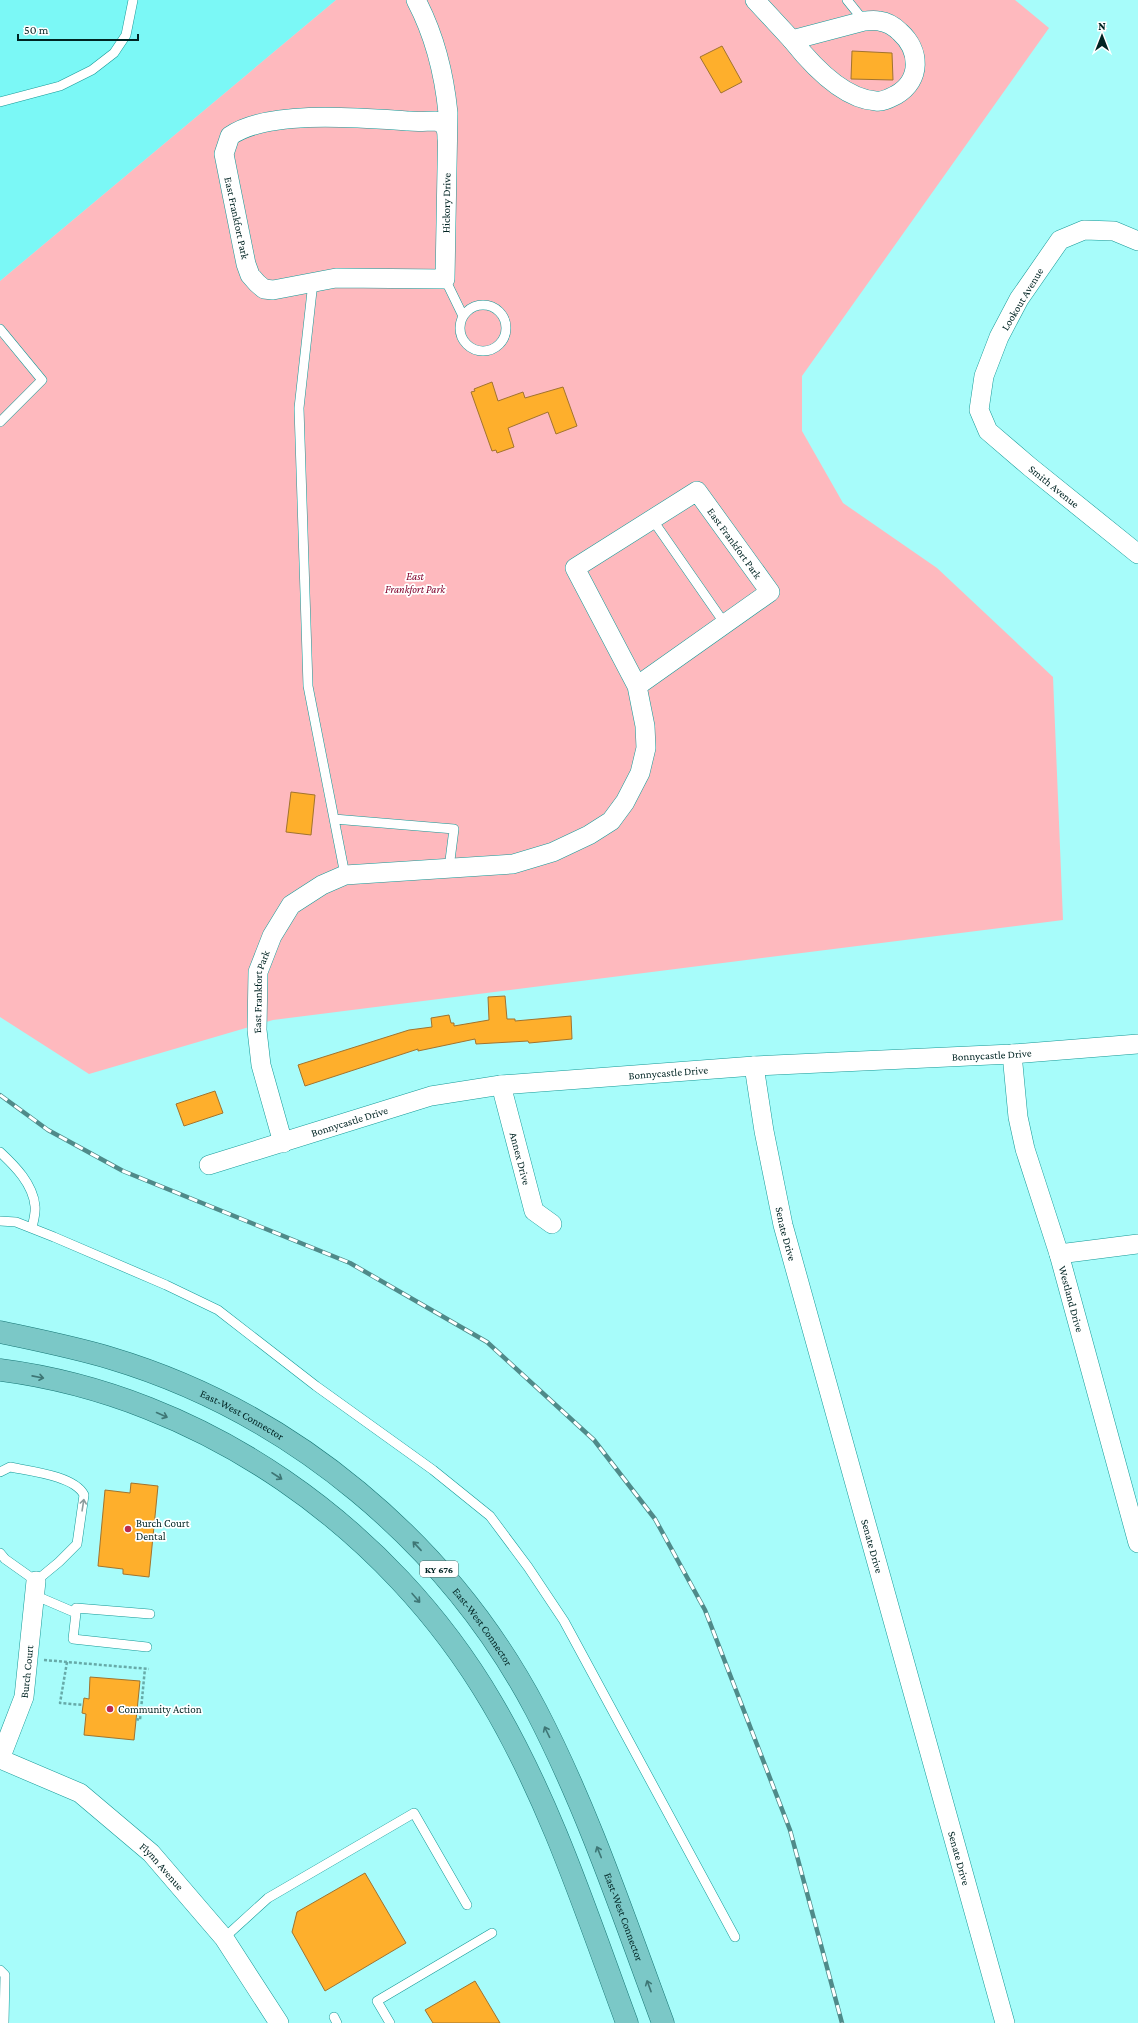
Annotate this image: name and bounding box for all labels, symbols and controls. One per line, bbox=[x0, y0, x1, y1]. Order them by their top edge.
scale bar bbox=[18, 16, 138, 42]
north arrow bbox=[1082, 16, 1122, 56]
text: N bbox=[1098, 20, 1106, 32]
text: 50 m bbox=[24, 23, 49, 37]
street label: Hickory Drive bbox=[439, 173, 454, 233]
street label: East Frankfort Park bbox=[222, 176, 252, 261]
street label: Lookout Avenue bbox=[999, 265, 1046, 333]
street label: Smith Avenue bbox=[1027, 463, 1082, 510]
street label: East Frankfort Park bbox=[705, 505, 765, 582]
park label: East Frankfort Park bbox=[385, 570, 446, 596]
street label: East Frankfort Park bbox=[251, 948, 272, 1034]
street label: Bonnycastle Drive bbox=[952, 1046, 1032, 1063]
street label: Bonnycastle Drive bbox=[628, 1063, 709, 1081]
street label: Bonnycastle Drive bbox=[310, 1104, 389, 1139]
street label: Annex Drive bbox=[508, 1131, 533, 1186]
street label: Senate Drive bbox=[773, 1206, 799, 1262]
street label: Westland Drive bbox=[1057, 1264, 1086, 1334]
one-way arrow bbox=[31, 1373, 44, 1381]
street label: East-West Connector bbox=[198, 1387, 286, 1442]
one-way arrow bbox=[156, 1412, 168, 1419]
one-way arrow bbox=[271, 1472, 282, 1480]
one-way arrow bbox=[79, 1499, 87, 1512]
place label: Burch Court Dental bbox=[136, 1517, 190, 1542]
street label: Senate Drive bbox=[859, 1518, 886, 1575]
marker: Burch Court Dental bbox=[123, 1524, 133, 1534]
one-way arrow bbox=[412, 1541, 422, 1551]
road number: KY 676 bbox=[420, 1561, 458, 1577]
street label: East-West Connector bbox=[450, 1585, 515, 1668]
one-way arrow bbox=[412, 1593, 421, 1604]
street label: Burch Court bbox=[18, 1644, 35, 1699]
place label: Community Action bbox=[118, 1703, 202, 1716]
marker: Community Action bbox=[105, 1704, 115, 1714]
one-way arrow bbox=[543, 1727, 550, 1739]
street label: Senate Drive bbox=[946, 1830, 972, 1887]
street label: Flynn Avenue bbox=[137, 1840, 186, 1893]
one-way arrow bbox=[594, 1846, 602, 1858]
street label: East-West Connector bbox=[602, 1871, 646, 1963]
one-way arrow bbox=[645, 1981, 653, 1993]

